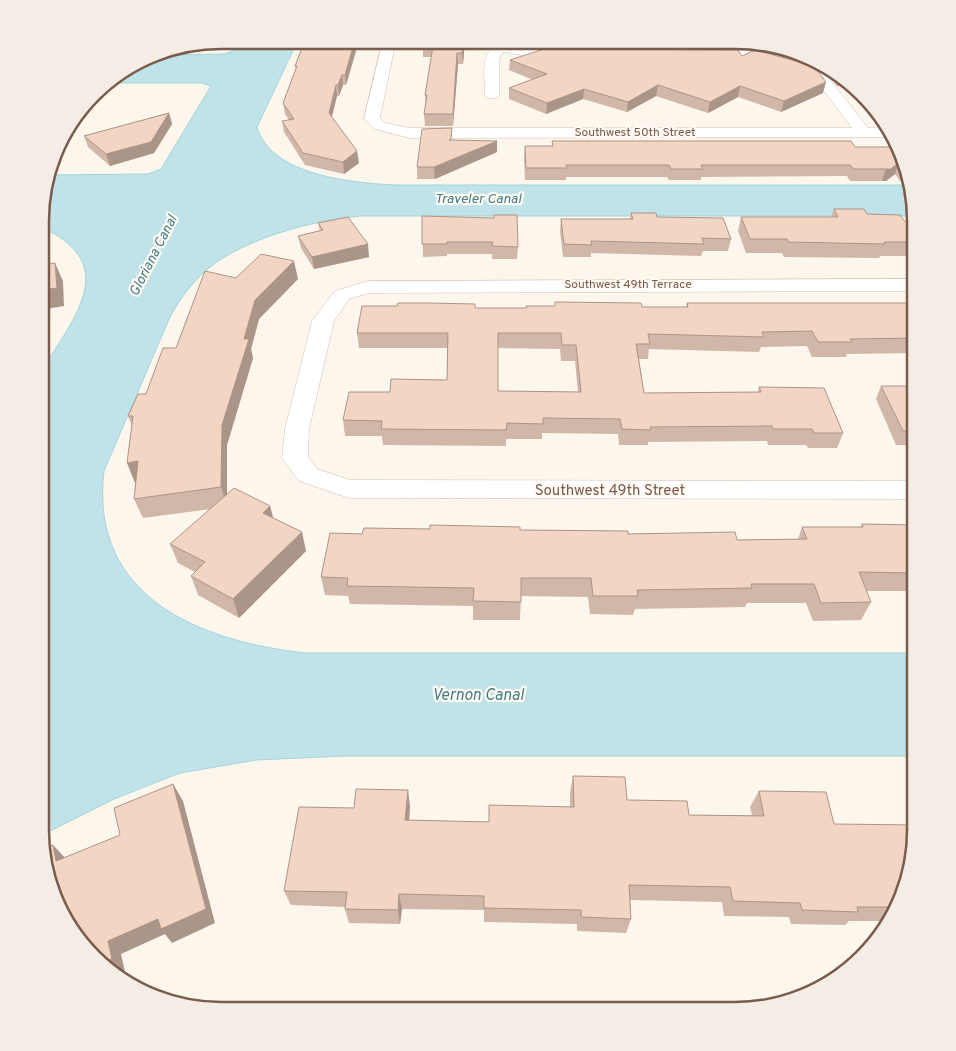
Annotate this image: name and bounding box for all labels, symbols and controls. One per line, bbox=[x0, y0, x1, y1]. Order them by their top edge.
street label: Southwest 50th Street bbox=[574, 125, 696, 141]
water label: Traveler Canal bbox=[435, 191, 523, 208]
water label: Gloriana Canal bbox=[126, 212, 182, 299]
street label: Southwest 49th Terrace bbox=[564, 277, 692, 293]
street label: Southwest 49th Street bbox=[535, 482, 685, 501]
water label: Vernon Canal bbox=[432, 686, 525, 706]

